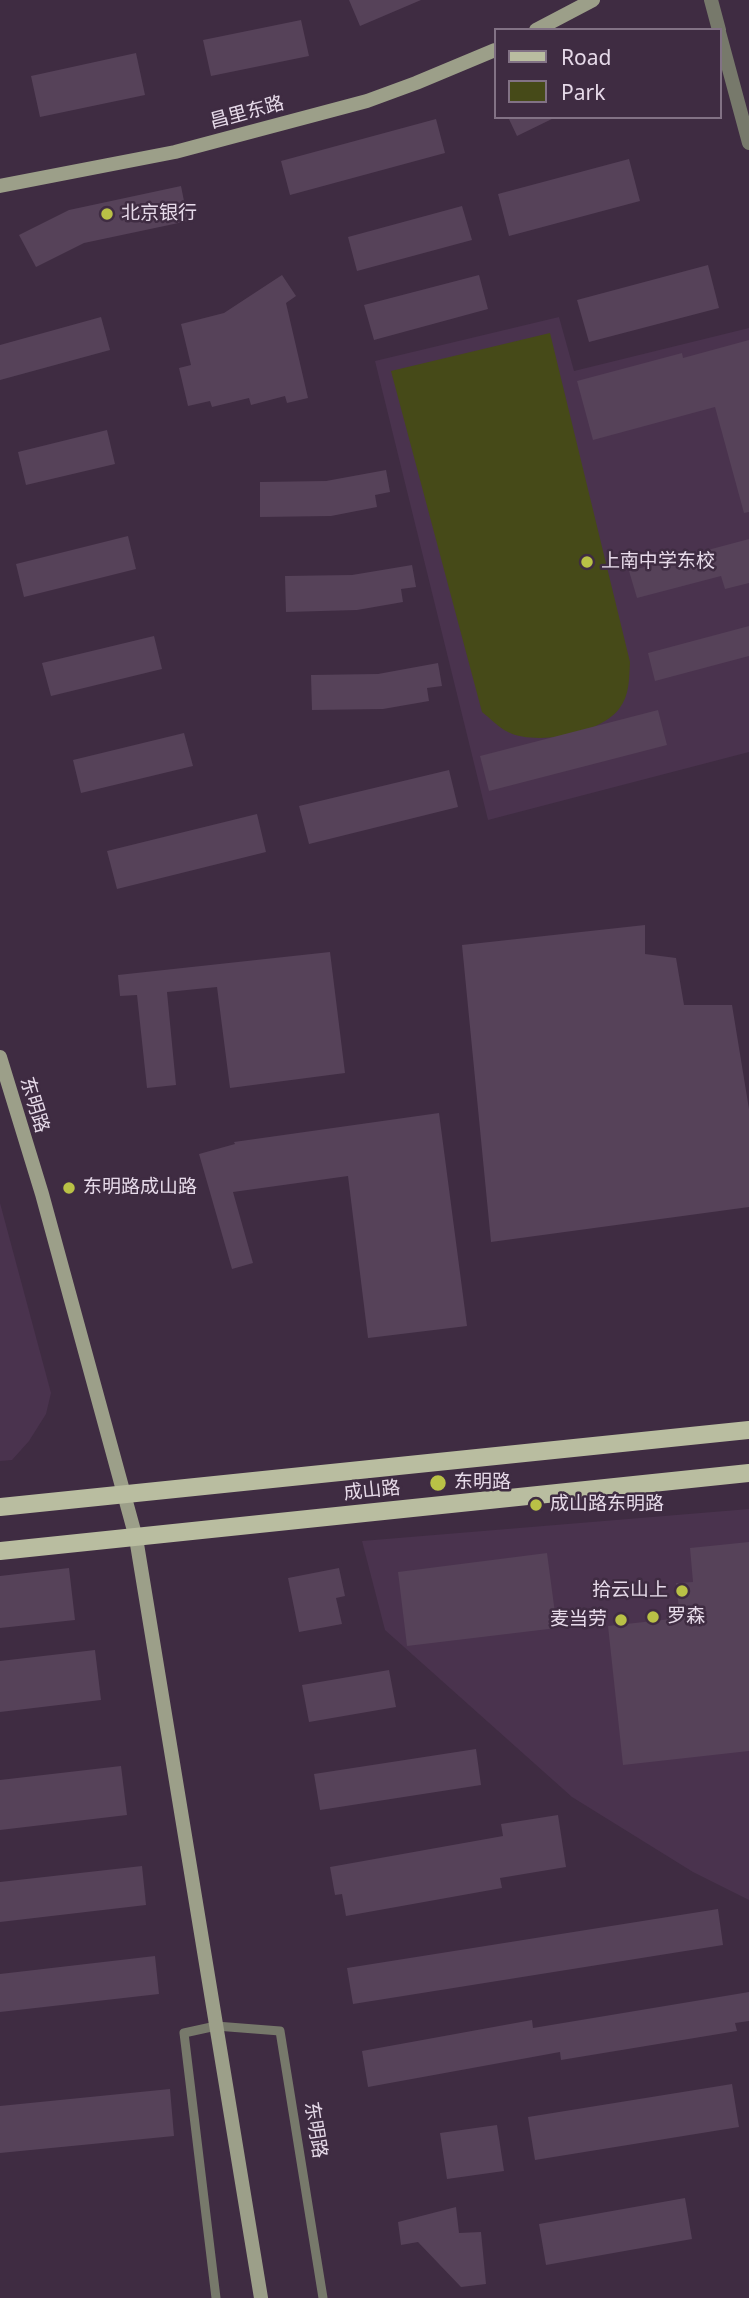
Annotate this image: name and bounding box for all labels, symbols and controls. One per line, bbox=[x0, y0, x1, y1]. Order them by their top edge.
legend bbox=[494, 28, 721, 119]
text: Road bbox=[561, 43, 611, 71]
text: Park bbox=[561, 78, 605, 106]
street label: 昌里东路 bbox=[207, 92, 287, 134]
place label: 北京银行 bbox=[121, 203, 197, 225]
marker: 北京银行 bbox=[99, 206, 115, 222]
place label: 上南中学东校 bbox=[601, 551, 715, 573]
marker: 上南中学东校 bbox=[579, 554, 595, 570]
street label: 东明路 bbox=[15, 1074, 53, 1136]
place label: 东明路成山路 bbox=[83, 1177, 197, 1199]
marker: 东明路成山路 bbox=[61, 1180, 77, 1196]
place label: 东明路 bbox=[454, 1472, 511, 1494]
marker: 东明路 bbox=[428, 1473, 448, 1493]
street label: 成山路 bbox=[342, 1477, 402, 1505]
place label: 成山路东明路 bbox=[550, 1494, 664, 1516]
marker: 成山路东明路 bbox=[528, 1497, 544, 1513]
place label: 拾云山上 bbox=[592, 1580, 668, 1602]
marker: 拾云山上 bbox=[674, 1583, 690, 1599]
place label: 罗森 bbox=[667, 1606, 705, 1628]
place label: 麦当劳 bbox=[550, 1609, 607, 1631]
marker: 罗森 bbox=[645, 1609, 661, 1625]
marker: 麦当劳 bbox=[613, 1612, 629, 1628]
street label: 东明路 bbox=[299, 2100, 331, 2160]

